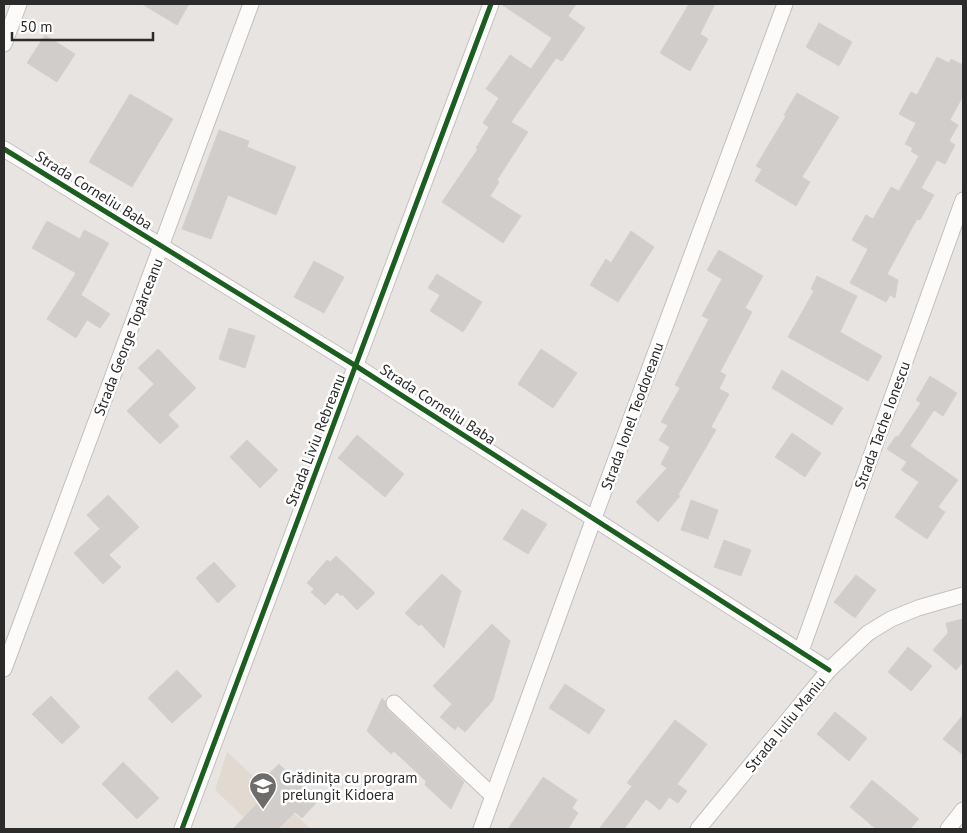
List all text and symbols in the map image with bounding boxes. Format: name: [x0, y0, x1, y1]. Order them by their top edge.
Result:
scale bar: [12, 10, 154, 42]
text: 50 m: [20, 17, 53, 36]
street label: Strada Corneliu Baba: [32, 146, 156, 234]
street label: Strada George Topârceanu: [89, 256, 167, 418]
street label: Strada Ionel Teodoreanu: [596, 340, 668, 492]
street label: Strada Tache Ionescu: [850, 358, 914, 492]
street label: Strada Corneliu Baba: [376, 359, 500, 449]
street label: Strada Liviu Rebreanu: [281, 371, 349, 509]
street label: Strada Iuliu Maniu: [741, 672, 829, 776]
place label: Grădinița cu program prelungit Kidoera: [282, 768, 417, 804]
school or university icon: Grădinița cu program prelungit Kidoera: [248, 771, 278, 810]

